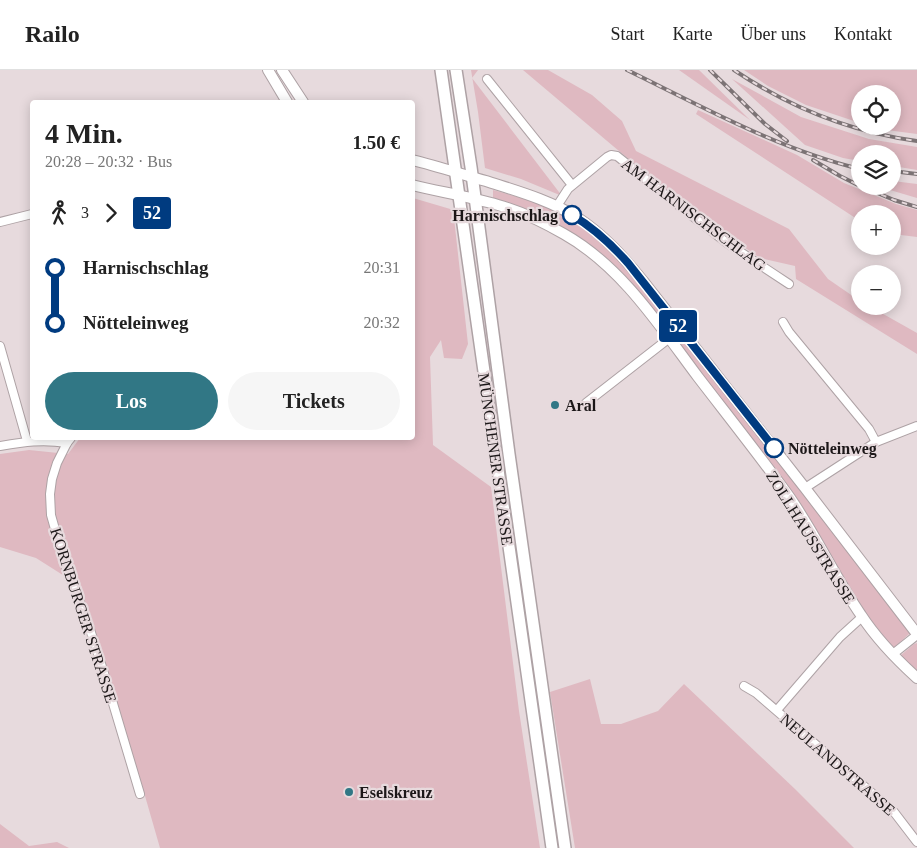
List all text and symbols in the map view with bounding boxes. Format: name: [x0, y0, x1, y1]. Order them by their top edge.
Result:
text: Railo: [25, 21, 80, 47]
text: Start: [611, 24, 645, 44]
text: Karte: [673, 24, 713, 44]
text: Über uns: [741, 24, 806, 44]
text: Kontakt: [834, 24, 892, 44]
map controls: [851, 85, 901, 315]
button: locate: [851, 85, 901, 135]
text: 4 Min.: [45, 118, 123, 149]
text: 1.50 €: [353, 132, 400, 153]
button: layers: [851, 145, 901, 195]
text: 20:28 – 20:32 · Bus: [45, 153, 172, 170]
street label: AM HARNISCHSCHLAG: [618, 155, 769, 274]
icon: walk: [45, 199, 73, 227]
icon: forward: [97, 199, 125, 227]
text: 52: [143, 203, 161, 223]
text: 3: [81, 204, 89, 221]
marker: Harnischschlag: [562, 205, 582, 225]
button: +: [851, 205, 901, 255]
place label: Harnischschlag: [452, 207, 558, 225]
text: Harnischschlag: [83, 257, 209, 278]
text: 20:31: [364, 259, 400, 276]
button: −: [851, 265, 901, 315]
line badge: 52: [656, 310, 700, 342]
text: Nötteleinweg: [83, 312, 189, 333]
text: 20:32: [364, 314, 400, 331]
text: 52: [669, 316, 687, 336]
button: Los: [45, 372, 218, 430]
button: Tickets: [228, 372, 400, 430]
street label: MÜNCHENER STRASSE: [475, 372, 516, 546]
place label: Aral: [565, 397, 597, 414]
marker: Aral: [549, 399, 561, 411]
marker: Nötteleinweg: [764, 438, 784, 458]
place label: Nötteleinweg: [788, 440, 877, 458]
street label: ZOLLHAUSSTRASSE: [763, 468, 858, 607]
street label: KORNBURGER STRASSE: [47, 526, 120, 705]
street label: NEULANDSTRASSE: [777, 710, 898, 819]
place label: Eselskreuz: [359, 784, 432, 801]
marker: Eselskreuz: [343, 786, 355, 798]

